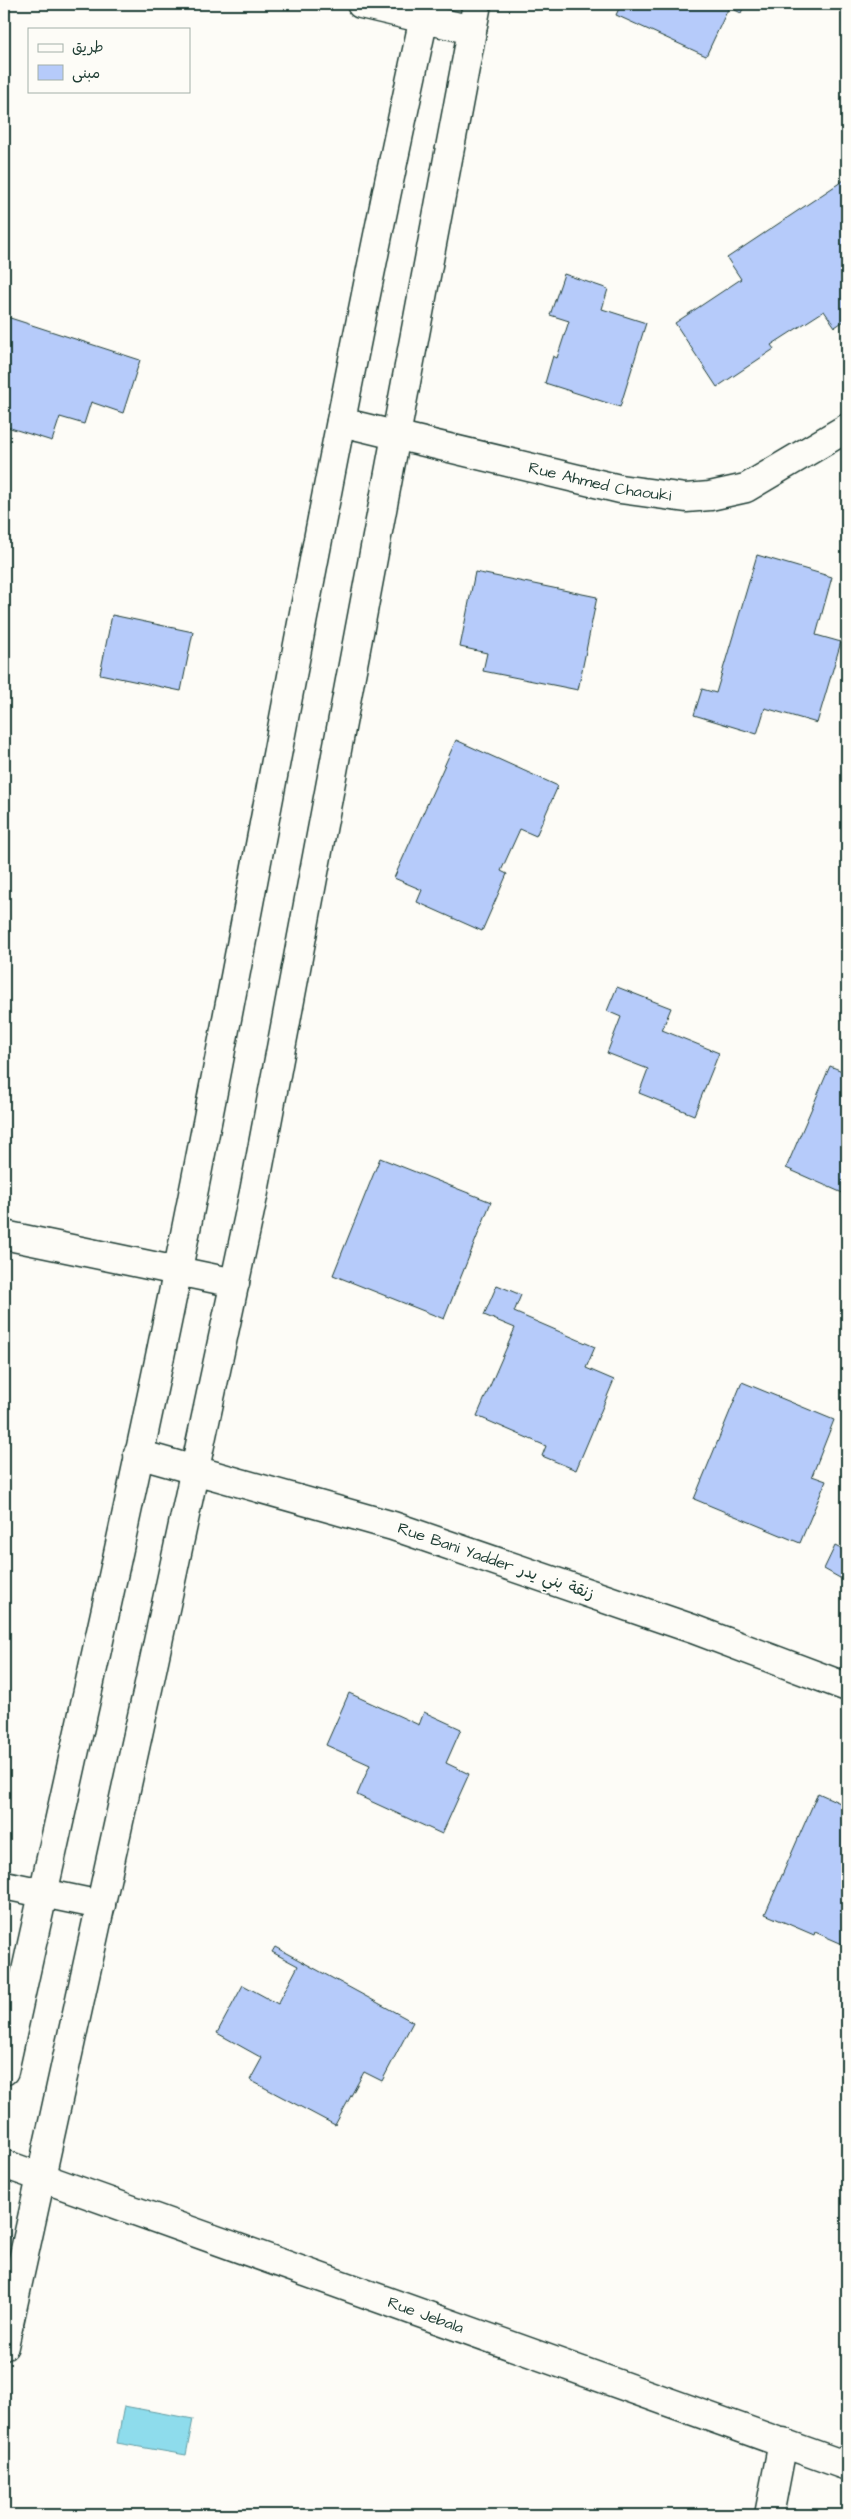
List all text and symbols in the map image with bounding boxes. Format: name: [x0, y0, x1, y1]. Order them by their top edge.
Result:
legend: [28, 28, 190, 92]
text: طريق: [72, 37, 104, 58]
text: مبنى: [72, 63, 100, 84]
street label: Rue Ahmed Chaouki: [526, 456, 673, 507]
street label: Rue Bani Yadder زنقة بني يدر: [394, 1517, 597, 1608]
street label: Rue Jebala: [385, 2291, 467, 2339]

